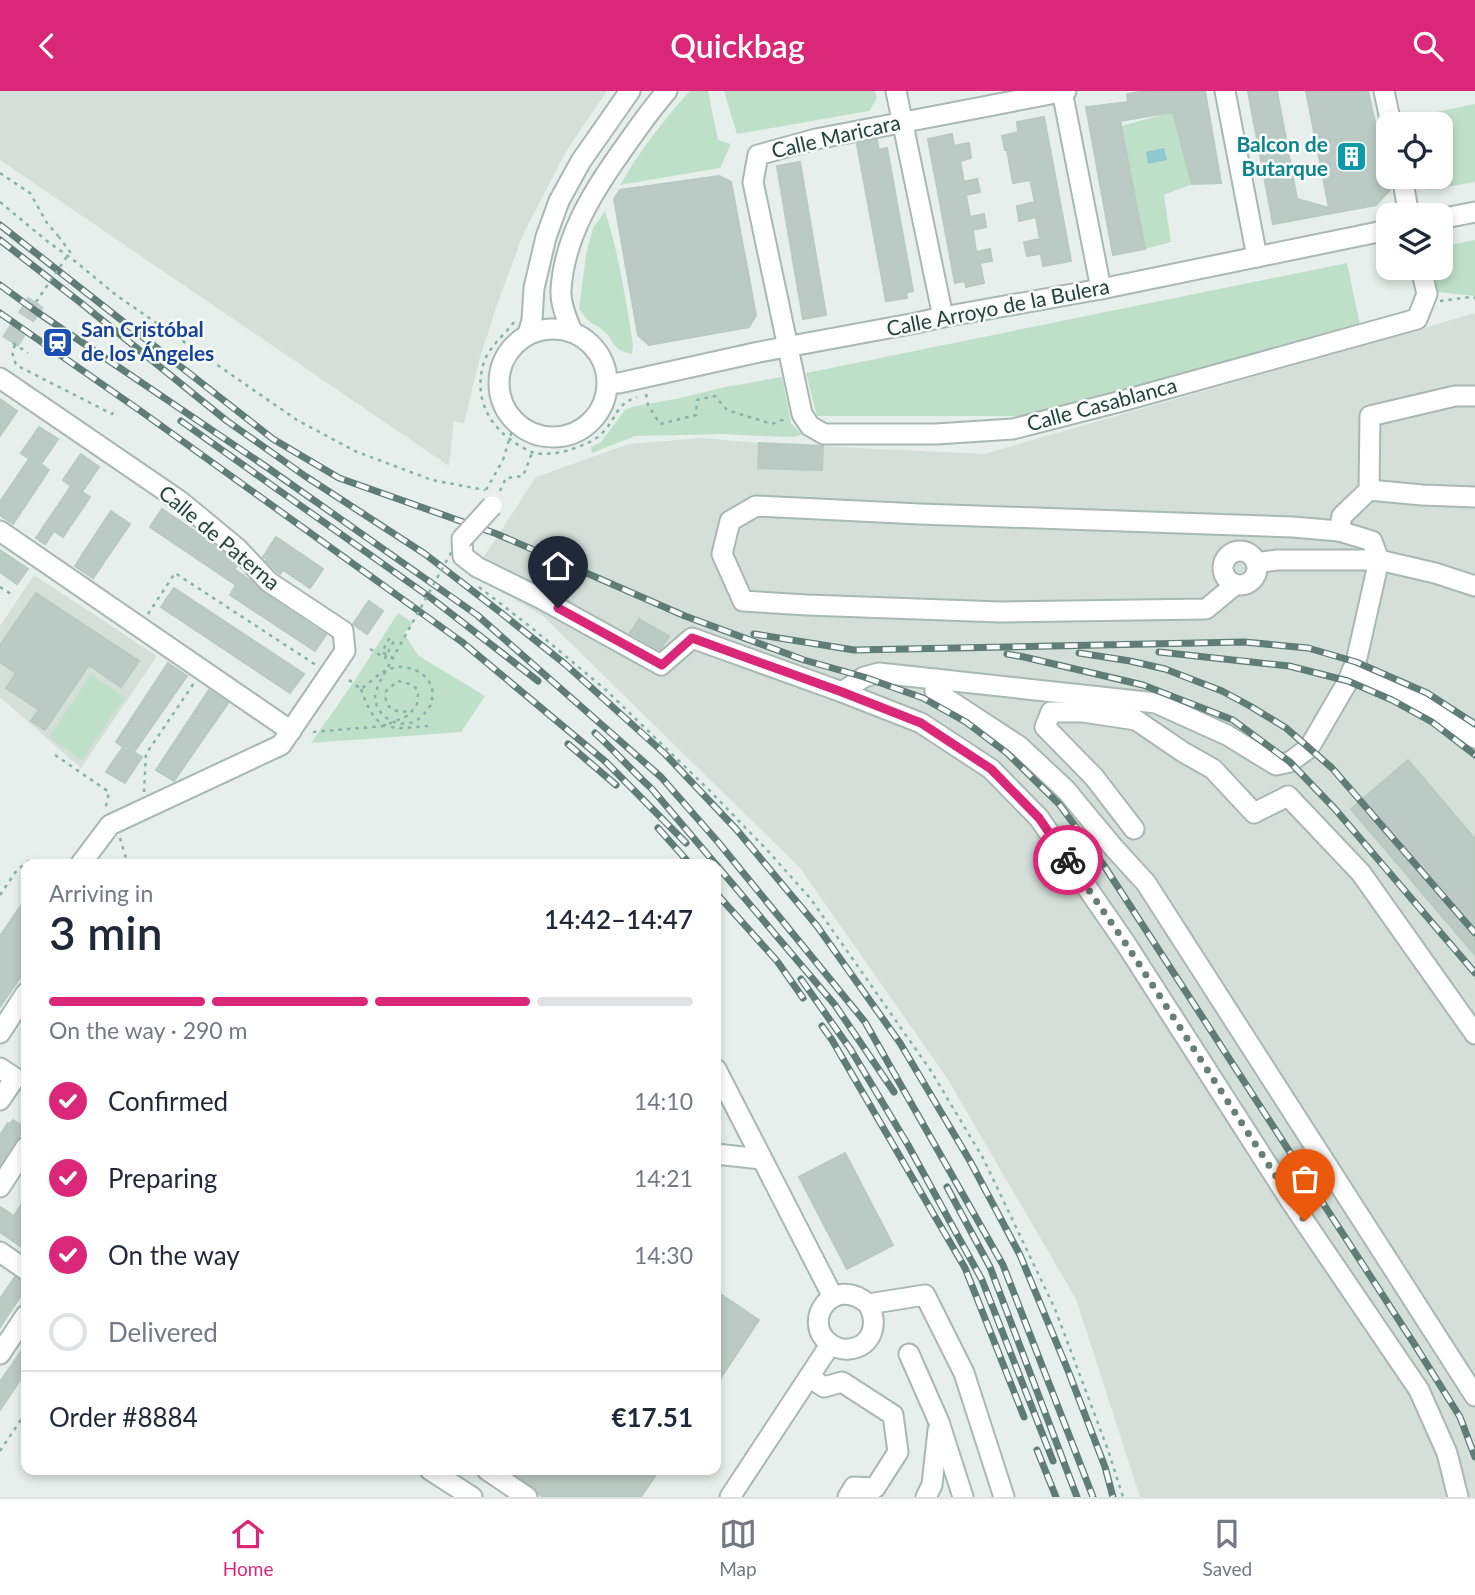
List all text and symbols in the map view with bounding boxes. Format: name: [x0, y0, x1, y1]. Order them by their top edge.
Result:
text: Quickbag: [670, 26, 805, 65]
icon: back: [28, 27, 66, 65]
icon: search: [1409, 27, 1447, 65]
street label: Calle Maricara: [769, 109, 903, 163]
map controls: [1376, 112, 1453, 280]
button: locate: [1376, 112, 1453, 189]
place label: Balcon de Butarque: [1236, 131, 1328, 180]
building icon: Balcon de Butarque: [1334, 140, 1368, 174]
button: layers: [1376, 203, 1453, 280]
street label: Calle Arroyo de la Bulera: [884, 273, 1111, 340]
place label: San Cristóbal de los Ángeles: [81, 316, 214, 365]
station icon: San Cristóbal de los Ángeles: [41, 325, 75, 359]
street label: Calle Casablanca: [1024, 372, 1179, 436]
street label: Calle de Paterna: [154, 479, 285, 595]
pin: [528, 536, 588, 608]
icon: home: [539, 547, 577, 585]
courier: [1033, 825, 1103, 895]
icon: bike: [1049, 841, 1087, 879]
text: Arriving in: [49, 879, 153, 907]
text: 14:42–14:47: [544, 903, 693, 935]
text: 3 min: [49, 905, 163, 960]
text: On the way · 290 m: [49, 1016, 248, 1044]
icon: check: [49, 1082, 87, 1120]
text: Confirmed: [108, 1085, 228, 1117]
text: 14:10: [634, 1087, 693, 1115]
pin: [1275, 1149, 1335, 1221]
icon: check: [49, 1159, 87, 1197]
icon: bag: [1286, 1160, 1324, 1198]
text: Preparing: [108, 1162, 217, 1194]
text: 14:21: [634, 1164, 693, 1192]
icon: check: [49, 1236, 87, 1274]
text: On the way: [108, 1239, 240, 1271]
text: 14:30: [634, 1241, 693, 1269]
text: Delivered: [108, 1316, 218, 1348]
text: Order #8884: [49, 1401, 198, 1433]
text: €17.51: [611, 1401, 693, 1433]
tab: Home: [223, 1515, 273, 1580]
tab: Map: [719, 1515, 757, 1580]
tab: Saved: [1203, 1515, 1252, 1580]

